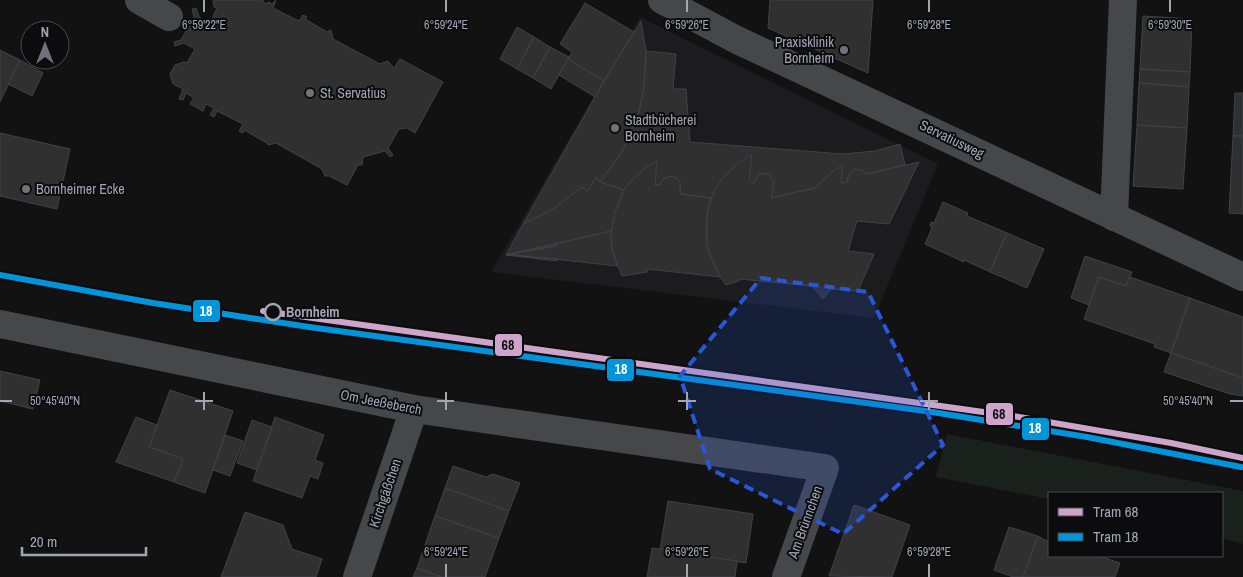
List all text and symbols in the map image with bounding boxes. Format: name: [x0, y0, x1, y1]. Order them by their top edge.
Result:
text: 6°59'22"E: [182, 17, 226, 33]
text: 6°59'24"E: [424, 17, 468, 33]
text: 6°59'26"E: [665, 17, 709, 33]
text: 6°59'28"E: [907, 17, 951, 33]
text: 6°59'30"E: [1148, 17, 1192, 33]
north arrow: [20, 20, 70, 70]
text: N: [41, 23, 49, 41]
place label: Praxisklinik Bornheim: [775, 33, 834, 67]
marker: Praxisklinik Bornheim: [838, 44, 850, 56]
place label: St. Servatius: [320, 84, 386, 102]
marker: St. Servatius: [304, 87, 316, 99]
place label: Stadtbücherei Bornheim: [625, 111, 696, 145]
street label: Servatiusweg: [917, 116, 988, 163]
marker: Stadtbücherei Bornheim: [609, 122, 621, 134]
place label: Bornheimer Ecke: [36, 180, 125, 198]
marker: Bornheimer Ecke: [20, 183, 32, 195]
line badge: 18: [192, 299, 221, 323]
text: 18: [200, 302, 212, 320]
marker: Bornheim: [264, 303, 282, 321]
place label: Bornheim: [286, 303, 340, 321]
line badge: 68: [494, 333, 523, 357]
text: 68: [502, 336, 514, 354]
line badge: 18: [606, 358, 635, 382]
text: 18: [615, 360, 627, 378]
street label: Om Jeeßeberch: [339, 385, 423, 419]
text: 50°45'40"N: [30, 393, 80, 409]
text: 50°45'40"N: [1163, 393, 1213, 409]
line badge: 68: [985, 402, 1014, 426]
text: 68: [993, 405, 1005, 423]
line badge: 18: [1021, 417, 1050, 441]
text: 18: [1029, 419, 1041, 437]
street label: Kirchgäßchen: [365, 456, 405, 530]
street label: Am Brünnchen: [783, 483, 826, 562]
legend: [1048, 492, 1223, 557]
text: Tram 68: [1093, 501, 1139, 522]
scale bar: [22, 524, 146, 556]
text: Tram 18: [1093, 526, 1139, 547]
text: 20 m: [30, 531, 57, 552]
text: 6°59'24"E: [424, 544, 468, 560]
text: 6°59'26"E: [665, 544, 709, 560]
text: 6°59'28"E: [907, 544, 951, 560]

